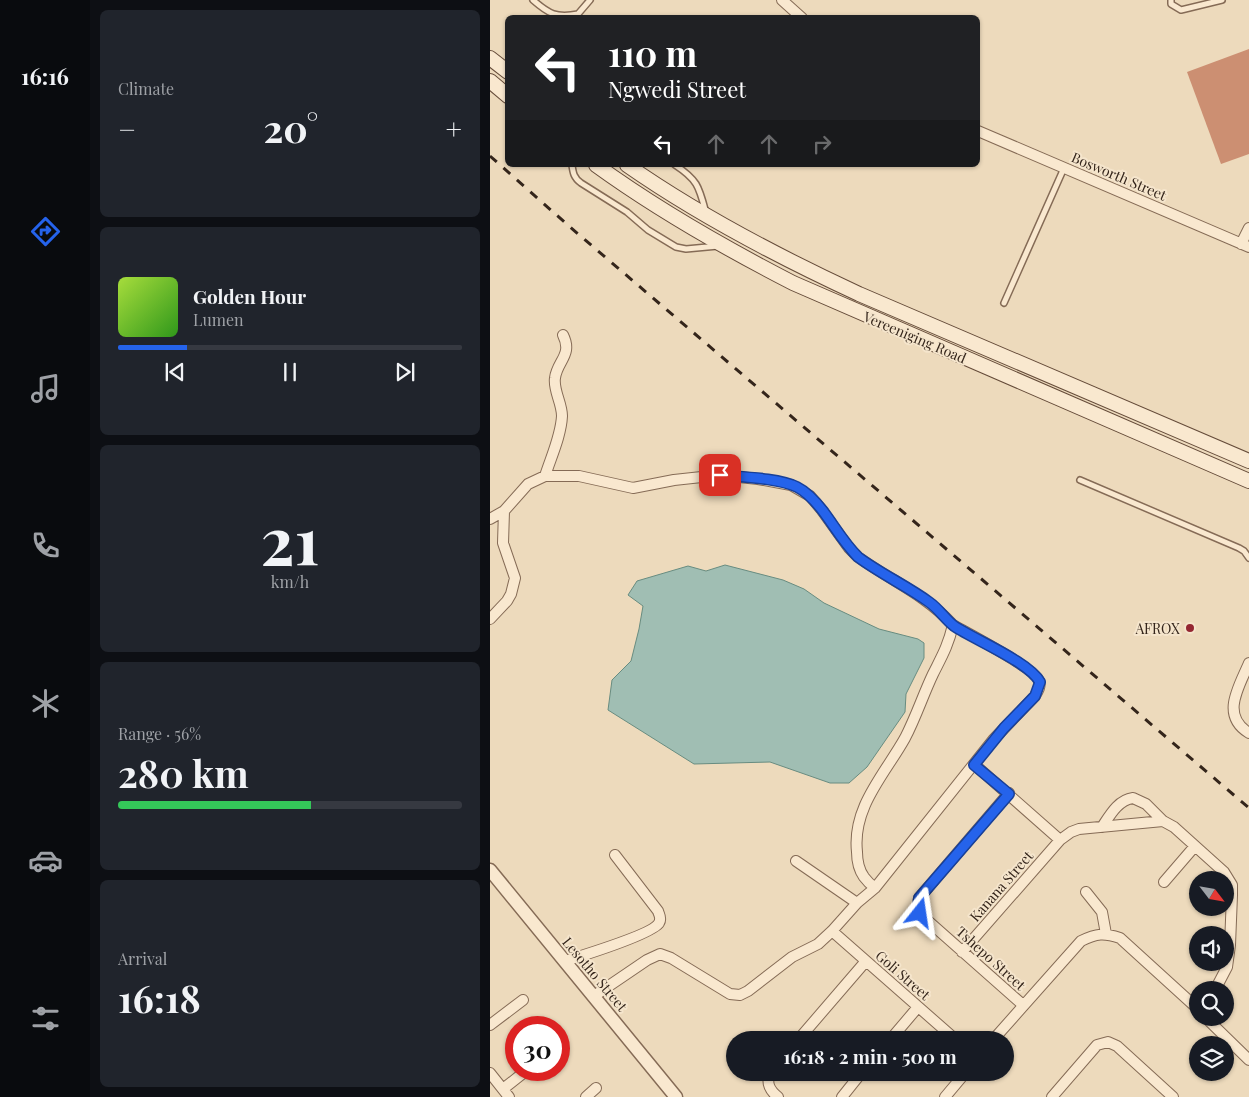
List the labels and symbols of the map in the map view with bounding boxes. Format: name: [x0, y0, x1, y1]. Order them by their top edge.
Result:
street label: Bosworth Street: [1069, 147, 1170, 205]
street label: Vereeniging Road: [860, 306, 969, 367]
pin: [699, 454, 741, 496]
place label: AFROX: [1135, 619, 1180, 638]
marker: AFROX: [1184, 622, 1196, 634]
street label: Kanana Street: [965, 846, 1038, 925]
north arrow: [1189, 871, 1234, 916]
position arrow: [893, 886, 945, 938]
street label: Tshepo Street: [952, 922, 1030, 995]
street label: Lesotho Street: [558, 933, 632, 1016]
street label: Goli Street: [872, 946, 935, 1005]
speed limit sign: 30: [505, 1016, 570, 1081]

